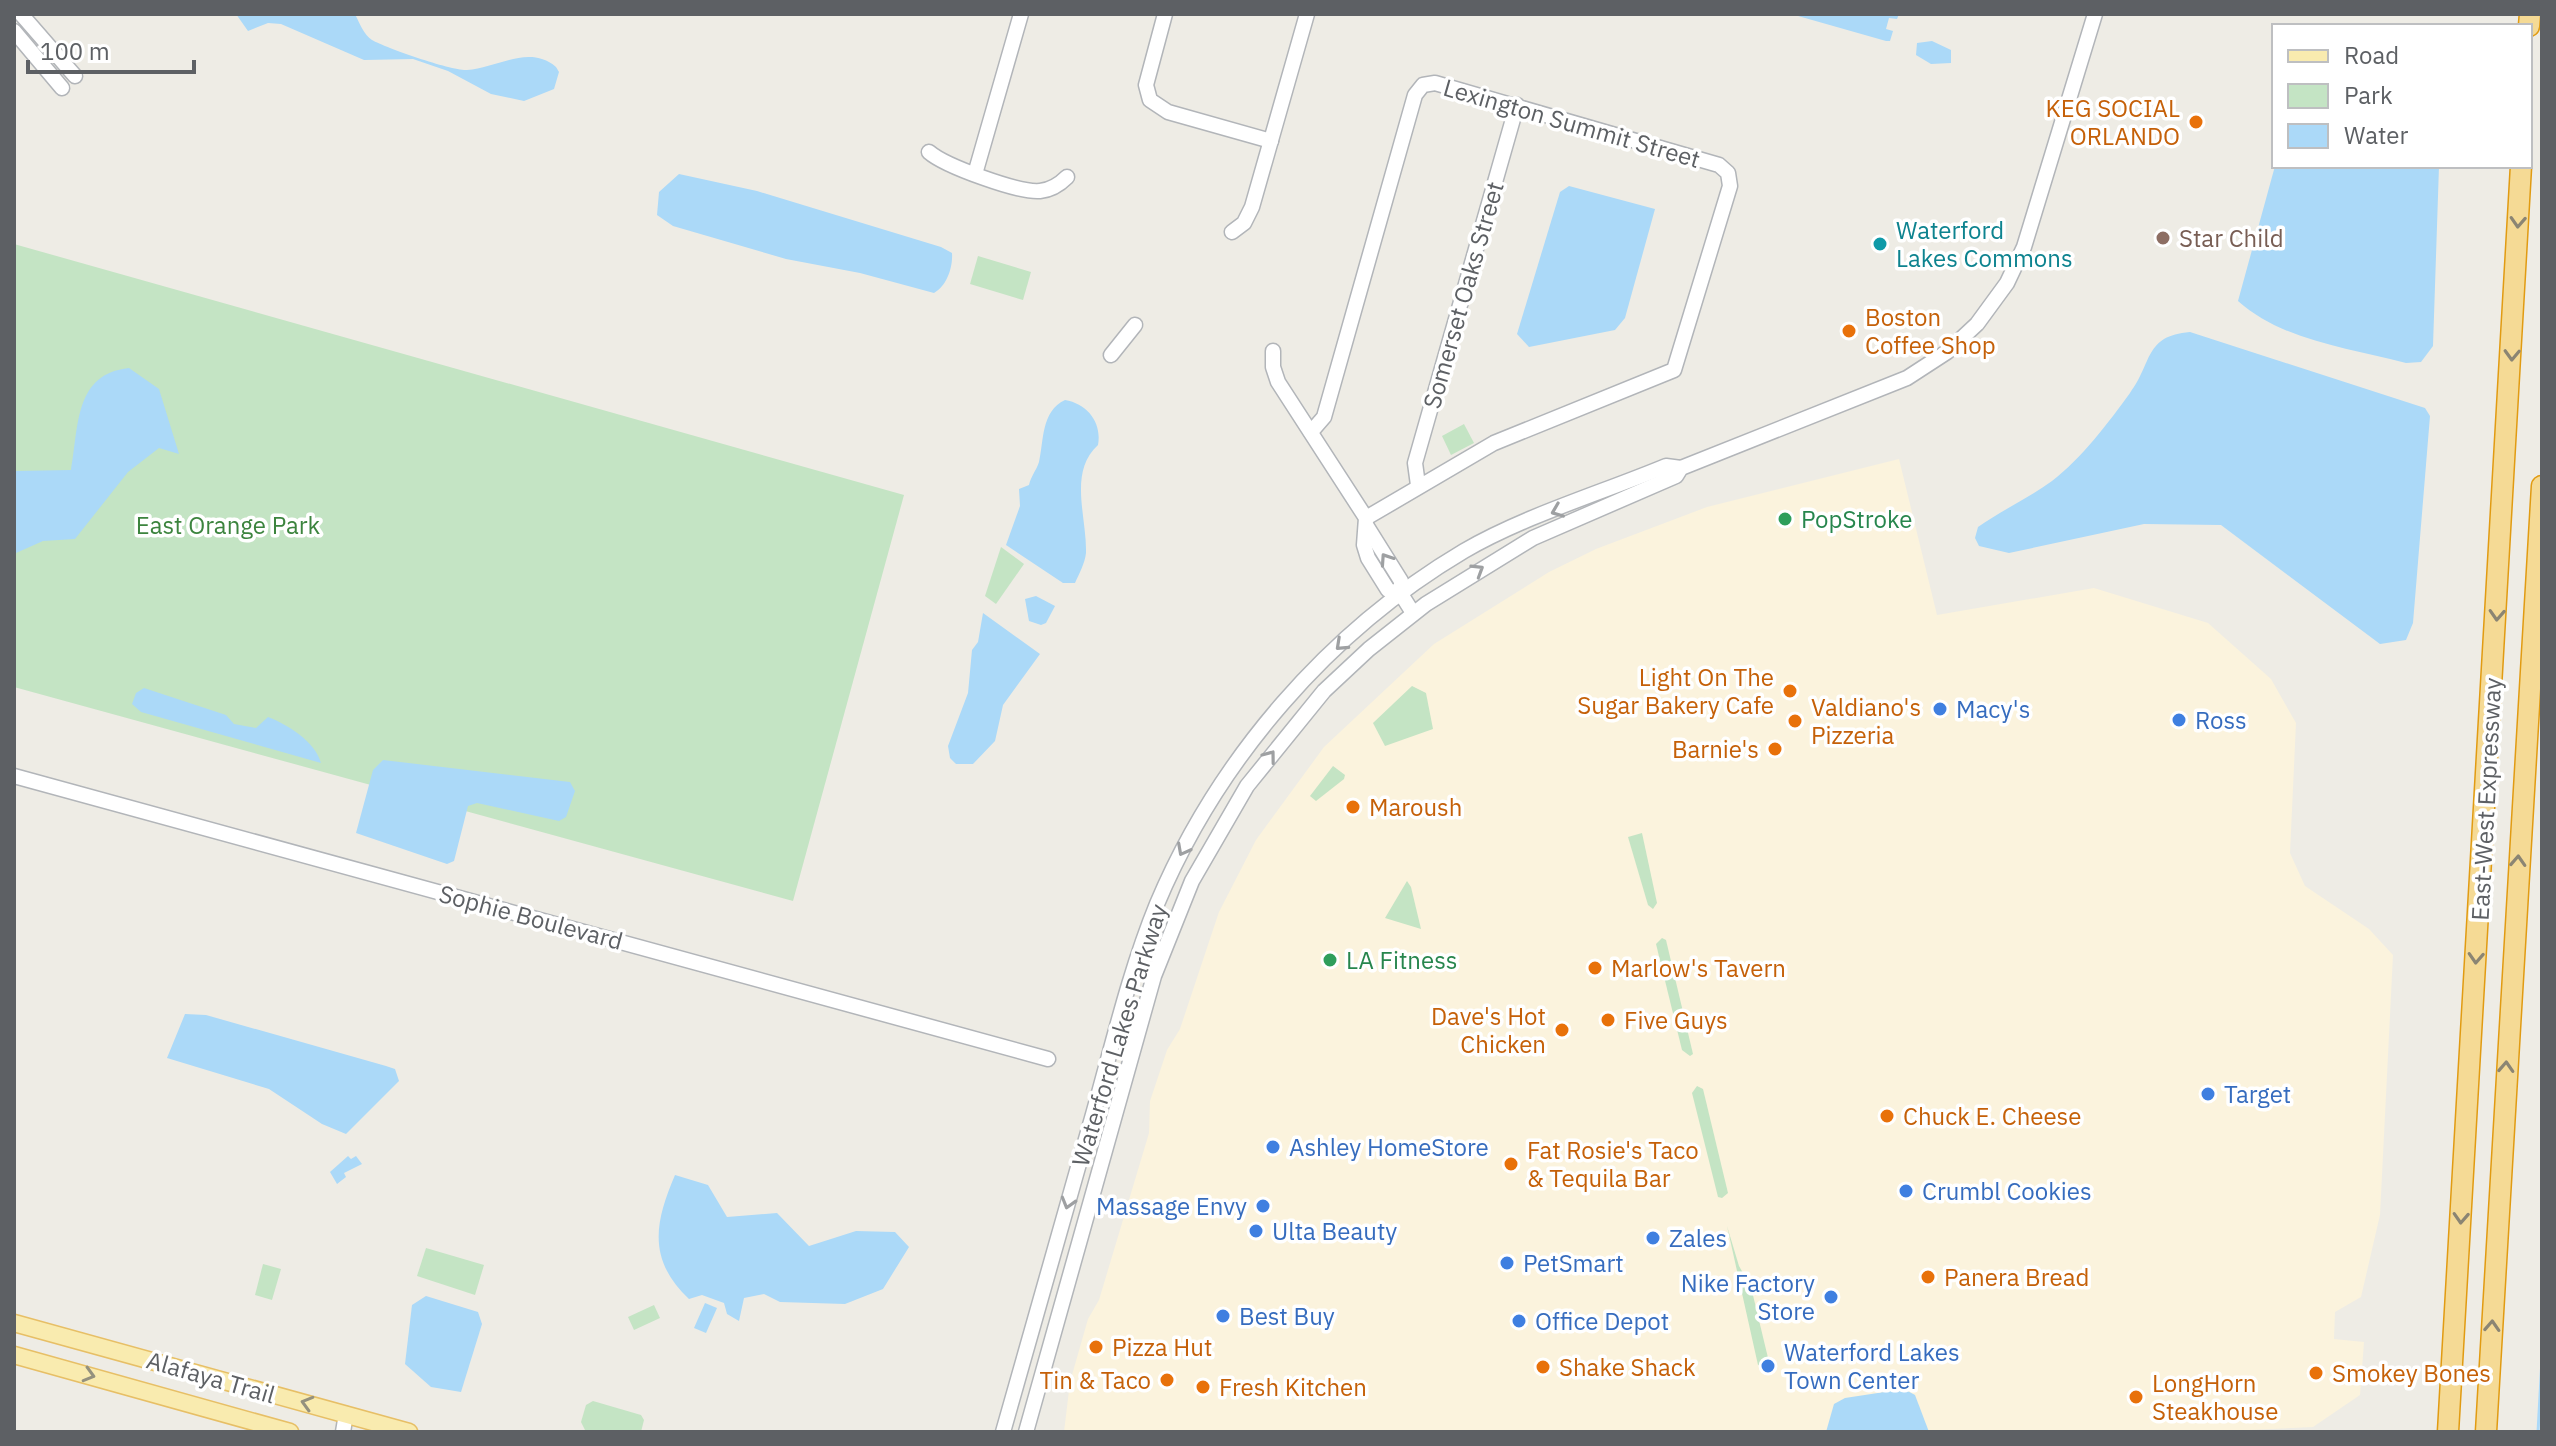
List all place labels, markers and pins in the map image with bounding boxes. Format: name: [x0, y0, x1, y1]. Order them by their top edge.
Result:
place label: KEG SOCIAL ORLANDO: [2046, 92, 2180, 152]
marker: KEG SOCIAL ORLANDO: [2187, 113, 2205, 131]
place label: Waterford Lakes Commons: [1896, 214, 2073, 274]
place label: Star Child: [2179, 222, 2284, 254]
marker: Star Child: [2154, 229, 2172, 247]
marker: Waterford Lakes Commons: [1871, 235, 1889, 253]
place label: Boston Coffee Shop: [1865, 301, 1996, 361]
marker: Boston Coffee Shop: [1840, 322, 1858, 340]
place label: PopStroke: [1801, 503, 1912, 535]
marker: PopStroke: [1776, 510, 1794, 528]
place label: Light On The Sugar Bakery Cafe: [1577, 661, 1774, 721]
marker: Light On The Sugar Bakery Cafe: [1781, 682, 1799, 700]
place label: Valdiano's Pizzeria: [1811, 691, 1921, 751]
place label: Macy's: [1956, 693, 2030, 725]
marker: Macy's: [1931, 700, 1949, 718]
place label: Ross: [2195, 704, 2247, 736]
marker: Ross: [2170, 711, 2188, 729]
marker: Valdiano's Pizzeria: [1786, 712, 1804, 730]
place label: Barnie's: [1672, 733, 1759, 765]
marker: Barnie's: [1766, 740, 1784, 758]
place label: Maroush: [1369, 791, 1462, 823]
marker: Maroush: [1344, 798, 1362, 816]
place label: LA Fitness: [1346, 944, 1457, 976]
marker: LA Fitness: [1321, 951, 1339, 969]
place label: Marlow's Tavern: [1611, 952, 1786, 984]
marker: Marlow's Tavern: [1586, 959, 1604, 977]
place label: Dave's Hot Chicken: [1431, 1000, 1546, 1060]
place label: Five Guys: [1624, 1004, 1728, 1036]
marker: Five Guys: [1599, 1011, 1617, 1029]
marker: Dave's Hot Chicken: [1553, 1021, 1571, 1039]
place label: Target: [2224, 1078, 2291, 1110]
marker: Target: [2199, 1085, 2217, 1103]
place label: Chuck E. Cheese: [1903, 1100, 2082, 1132]
marker: Chuck E. Cheese: [1878, 1107, 1896, 1125]
place label: Ashley HomeStore: [1289, 1131, 1489, 1163]
place label: Fat Rosie's Taco & Tequila Bar: [1527, 1134, 1699, 1194]
marker: Ashley HomeStore: [1264, 1138, 1282, 1156]
marker: Fat Rosie's Taco & Tequila Bar: [1502, 1155, 1520, 1173]
place label: Crumbl Cookies: [1922, 1175, 2092, 1207]
marker: Crumbl Cookies: [1897, 1182, 1915, 1200]
place label: Massage Envy: [1096, 1190, 1247, 1222]
marker: Massage Envy: [1254, 1197, 1272, 1215]
place label: Ulta Beauty: [1272, 1215, 1397, 1247]
marker: Ulta Beauty: [1247, 1222, 1265, 1240]
place label: Zales: [1669, 1222, 1727, 1254]
marker: Zales: [1644, 1229, 1662, 1247]
place label: PetSmart: [1523, 1247, 1624, 1279]
marker: PetSmart: [1498, 1254, 1516, 1272]
place label: Panera Bread: [1944, 1261, 2089, 1293]
place label: Nike Factory Store: [1681, 1267, 1815, 1327]
marker: Panera Bread: [1919, 1268, 1937, 1286]
marker: Nike Factory Store: [1822, 1288, 1840, 1306]
place label: Best Buy: [1239, 1300, 1335, 1332]
place label: Office Depot: [1535, 1305, 1669, 1337]
marker: Best Buy: [1214, 1307, 1232, 1325]
marker: Office Depot: [1510, 1312, 1528, 1330]
place label: Pizza Hut: [1112, 1331, 1212, 1363]
place label: Waterford Lakes Town Center: [1784, 1336, 1960, 1396]
marker: Pizza Hut: [1087, 1338, 1105, 1356]
place label: Shake Shack: [1559, 1351, 1696, 1383]
marker: Waterford Lakes Town Center: [1759, 1357, 1777, 1375]
place label: Smokey Bones: [2332, 1357, 2491, 1389]
marker: Shake Shack: [1534, 1358, 1552, 1376]
place label: Tin & Taco: [1039, 1364, 1151, 1396]
marker: Smokey Bones: [2307, 1364, 2325, 1382]
place label: LongHorn Steakhouse: [2152, 1367, 2278, 1427]
marker: Tin & Taco: [1158, 1371, 1176, 1389]
place label: Fresh Kitchen: [1219, 1371, 1367, 1403]
marker: Fresh Kitchen: [1194, 1378, 1212, 1396]
marker: LongHorn Steakhouse: [2127, 1388, 2145, 1406]

